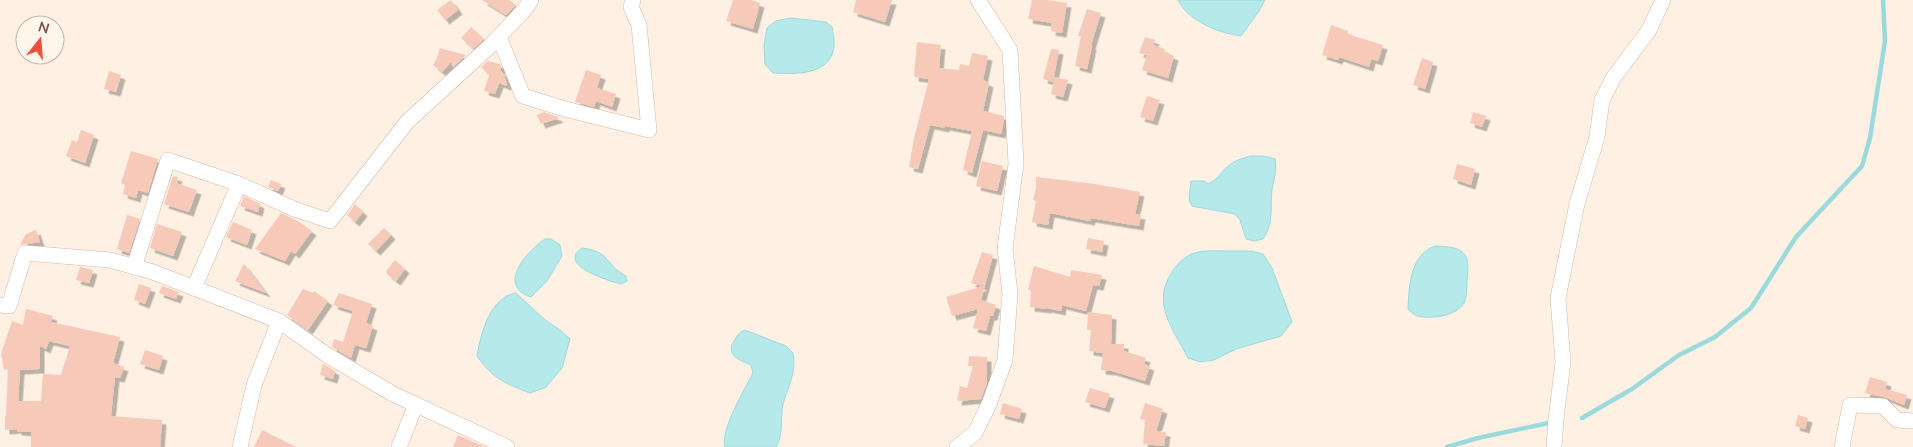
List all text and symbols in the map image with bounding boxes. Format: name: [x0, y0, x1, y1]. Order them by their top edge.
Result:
north arrow: [15, 15, 65, 65]
text: N: [36, 17, 52, 37]

